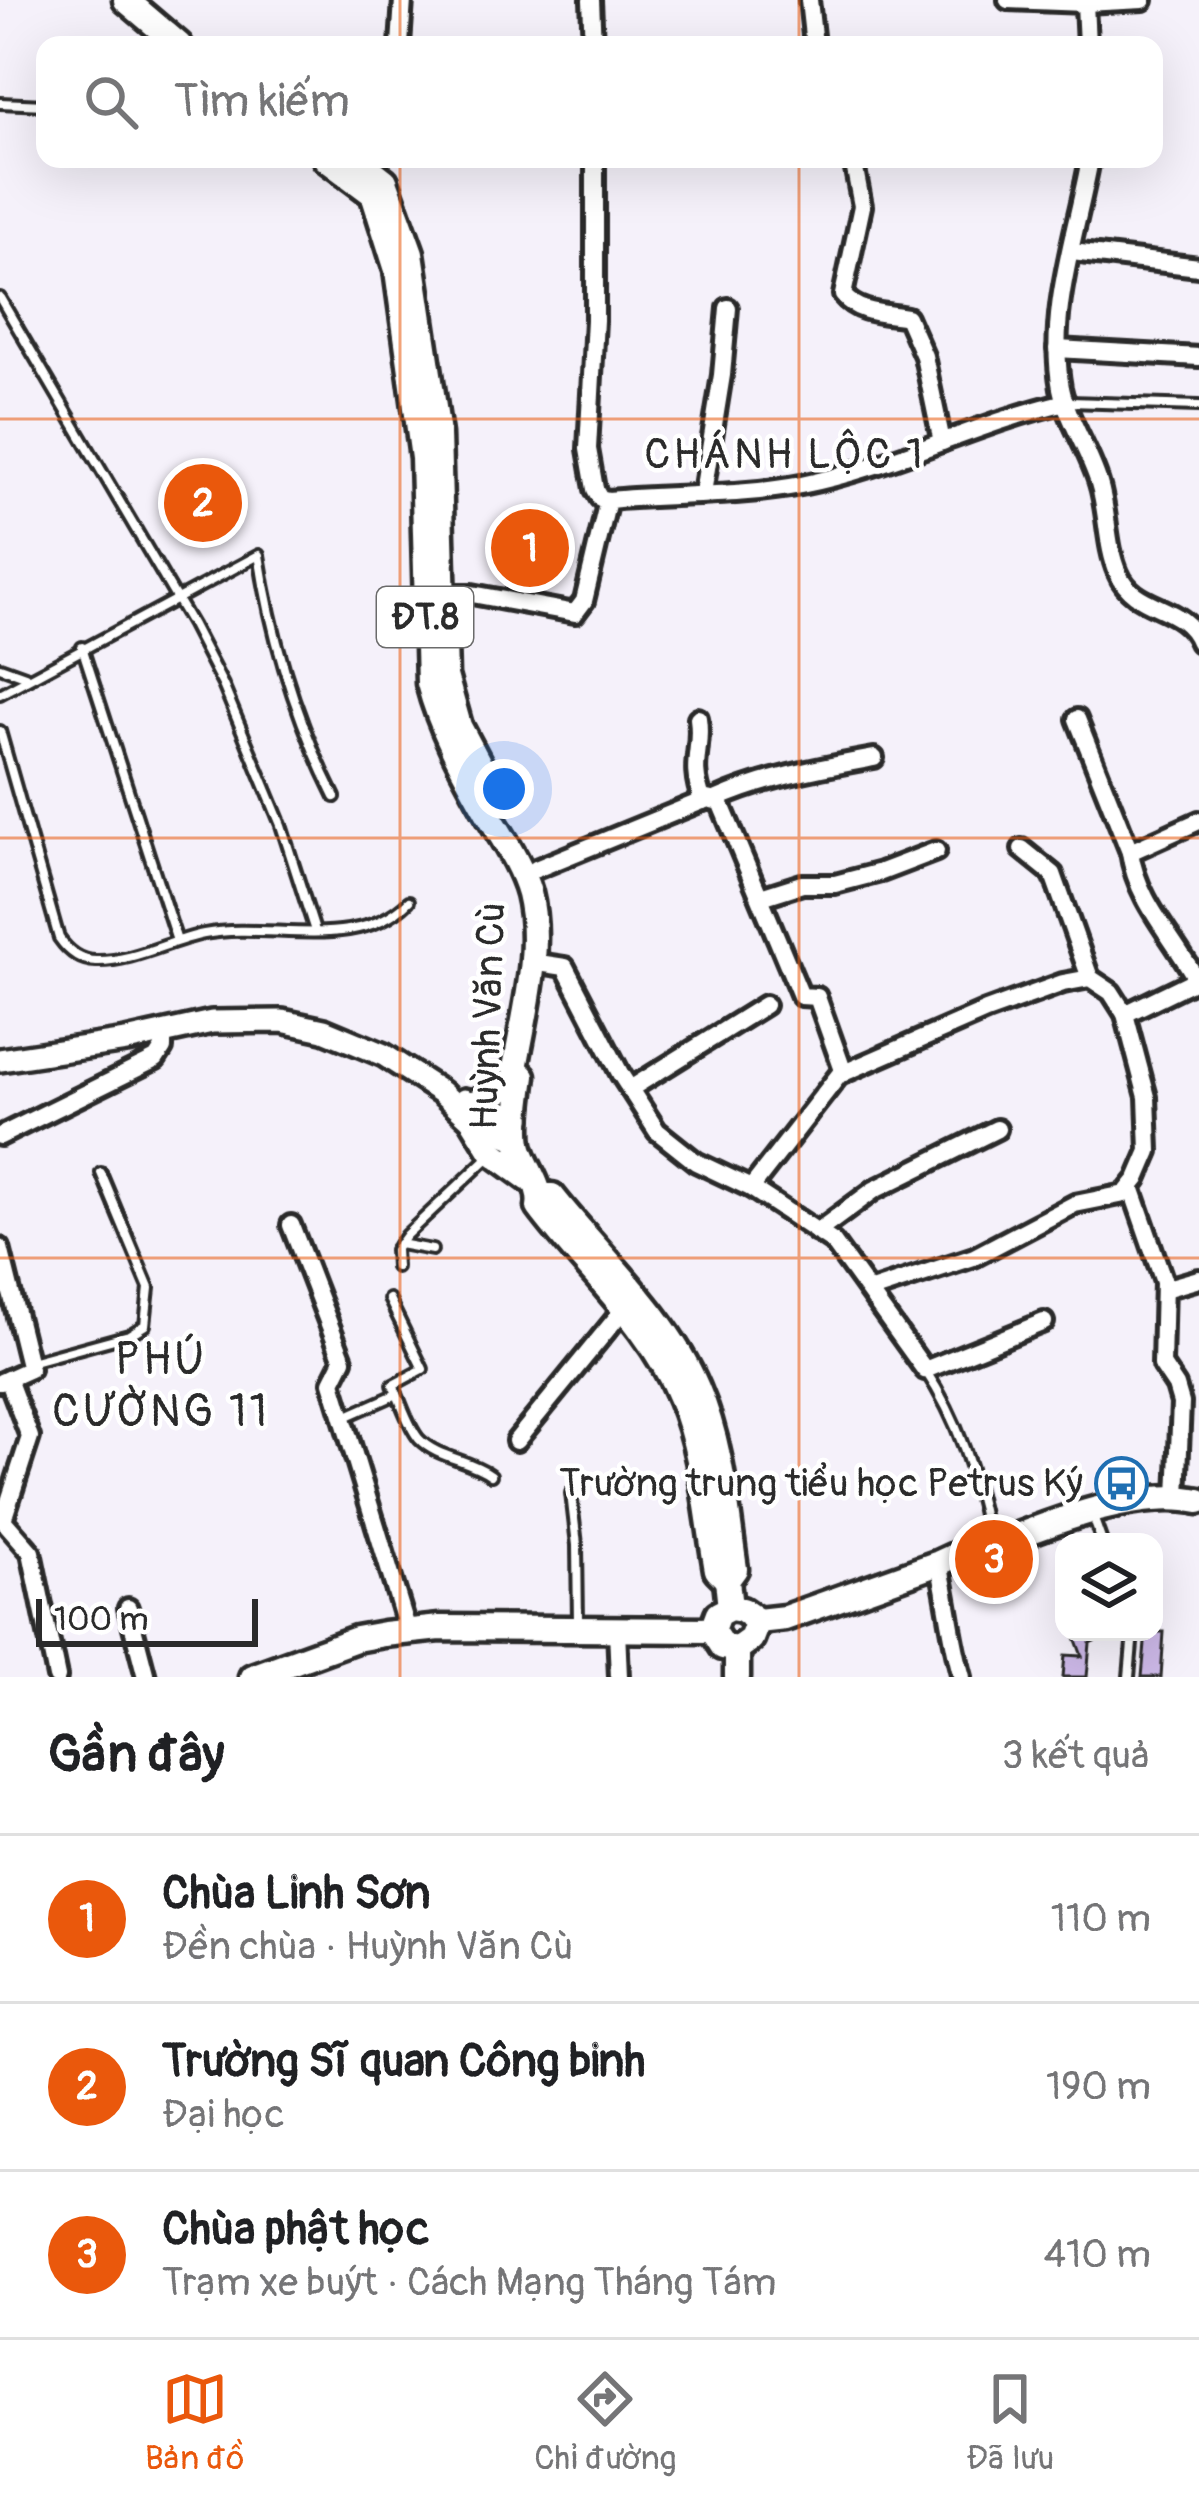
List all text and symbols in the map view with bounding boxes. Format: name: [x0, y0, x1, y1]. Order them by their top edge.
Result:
search box: [36, 36, 1163, 168]
icon: search: [78, 69, 144, 135]
text: Tìm kiếm: [174, 74, 350, 130]
district label: CHÁNH LỘC 1: [644, 428, 926, 481]
pin: 2: [164, 458, 242, 548]
pin: 1: [491, 503, 569, 593]
road number: ĐT.8: [377, 587, 473, 647]
your location: [474, 759, 534, 819]
street label: Huỳnh Văn Cù: [460, 901, 516, 1131]
district label: PHÚ CƯỜNG 11: [52, 1332, 270, 1440]
bus stop icon: Trường trung tiểu học Petrus Ký: [1094, 1455, 1150, 1511]
place label: Trường trung tiểu học Petrus Ký: [559, 1459, 1083, 1508]
pin: 3: [955, 1514, 1033, 1604]
map controls: [1055, 1533, 1163, 1641]
button: layers: [1055, 1533, 1163, 1641]
scale bar: [36, 1593, 258, 1646]
text: 100 m: [54, 1599, 148, 1640]
text: Gần đây: [48, 1723, 224, 1787]
text: 3 kết quả: [1002, 1731, 1151, 1780]
text: Chùa Linh Sơn: [162, 1866, 430, 1922]
text: 1: [79, 1894, 95, 1943]
text: 110 m: [1051, 1894, 1151, 1943]
text: Đền chùa · Huỳnh Văn Cù: [162, 1922, 573, 1971]
text: Trường Sĩ quan Công binh: [162, 2034, 645, 2090]
text: 2: [76, 2062, 98, 2111]
text: 190 m: [1046, 2062, 1151, 2111]
text: Đại học: [162, 2090, 285, 2139]
text: Chùa phật học: [162, 2202, 429, 2258]
text: 3: [76, 2230, 98, 2279]
text: 410 m: [1043, 2230, 1151, 2279]
text: Trạm xe buýt · Cách Mạng Tháng Tám: [162, 2258, 776, 2307]
tab: Bản đồ: [145, 2366, 244, 2479]
tab: Chỉ đường: [534, 2366, 676, 2479]
tab: Đã lưu: [966, 2366, 1054, 2479]

